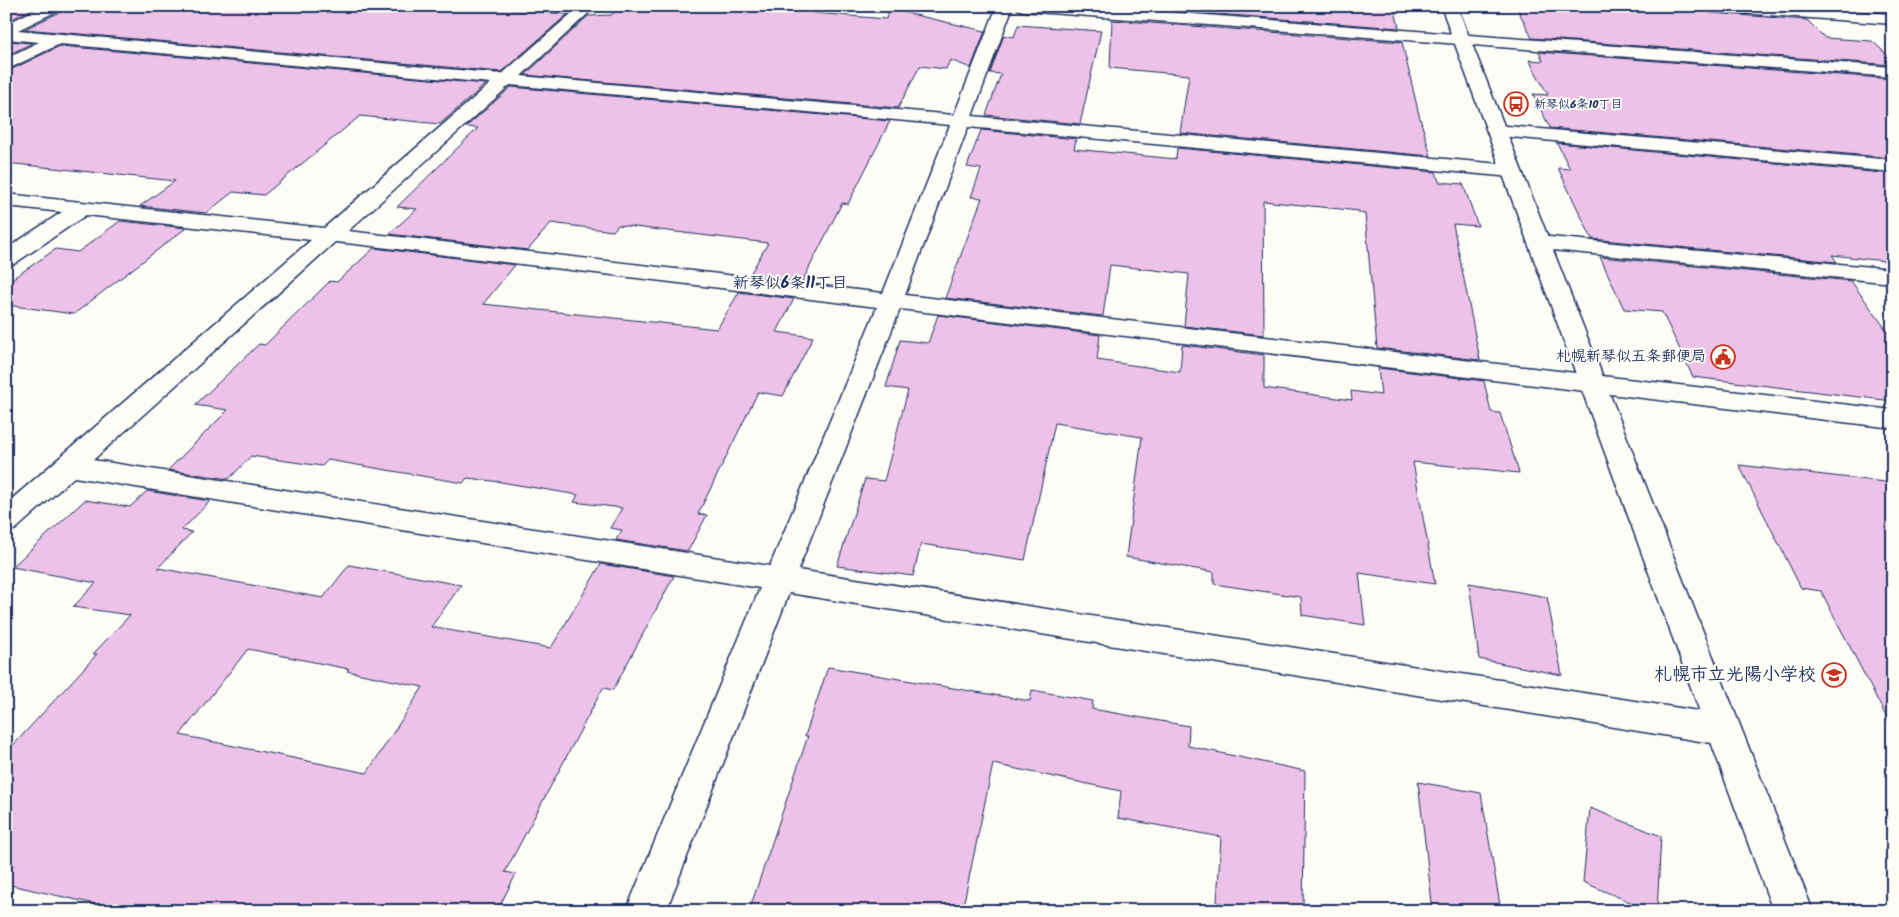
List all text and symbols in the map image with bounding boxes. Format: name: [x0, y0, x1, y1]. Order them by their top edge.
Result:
bus stop icon: 新琴似6条10丁目: [1503, 91, 1529, 117]
place label: 新琴似6条10丁目: [1534, 95, 1622, 114]
district label: 新琴似6条11丁目: [733, 271, 847, 296]
public building icon: 札幌新琴似五条郵便局: [1710, 344, 1736, 370]
place label: 札幌新琴似五条郵便局: [1556, 345, 1706, 369]
place label: 札幌市立光陽小学校: [1654, 661, 1816, 690]
school or university icon: 札幌市立光陽小学校: [1821, 662, 1847, 688]

